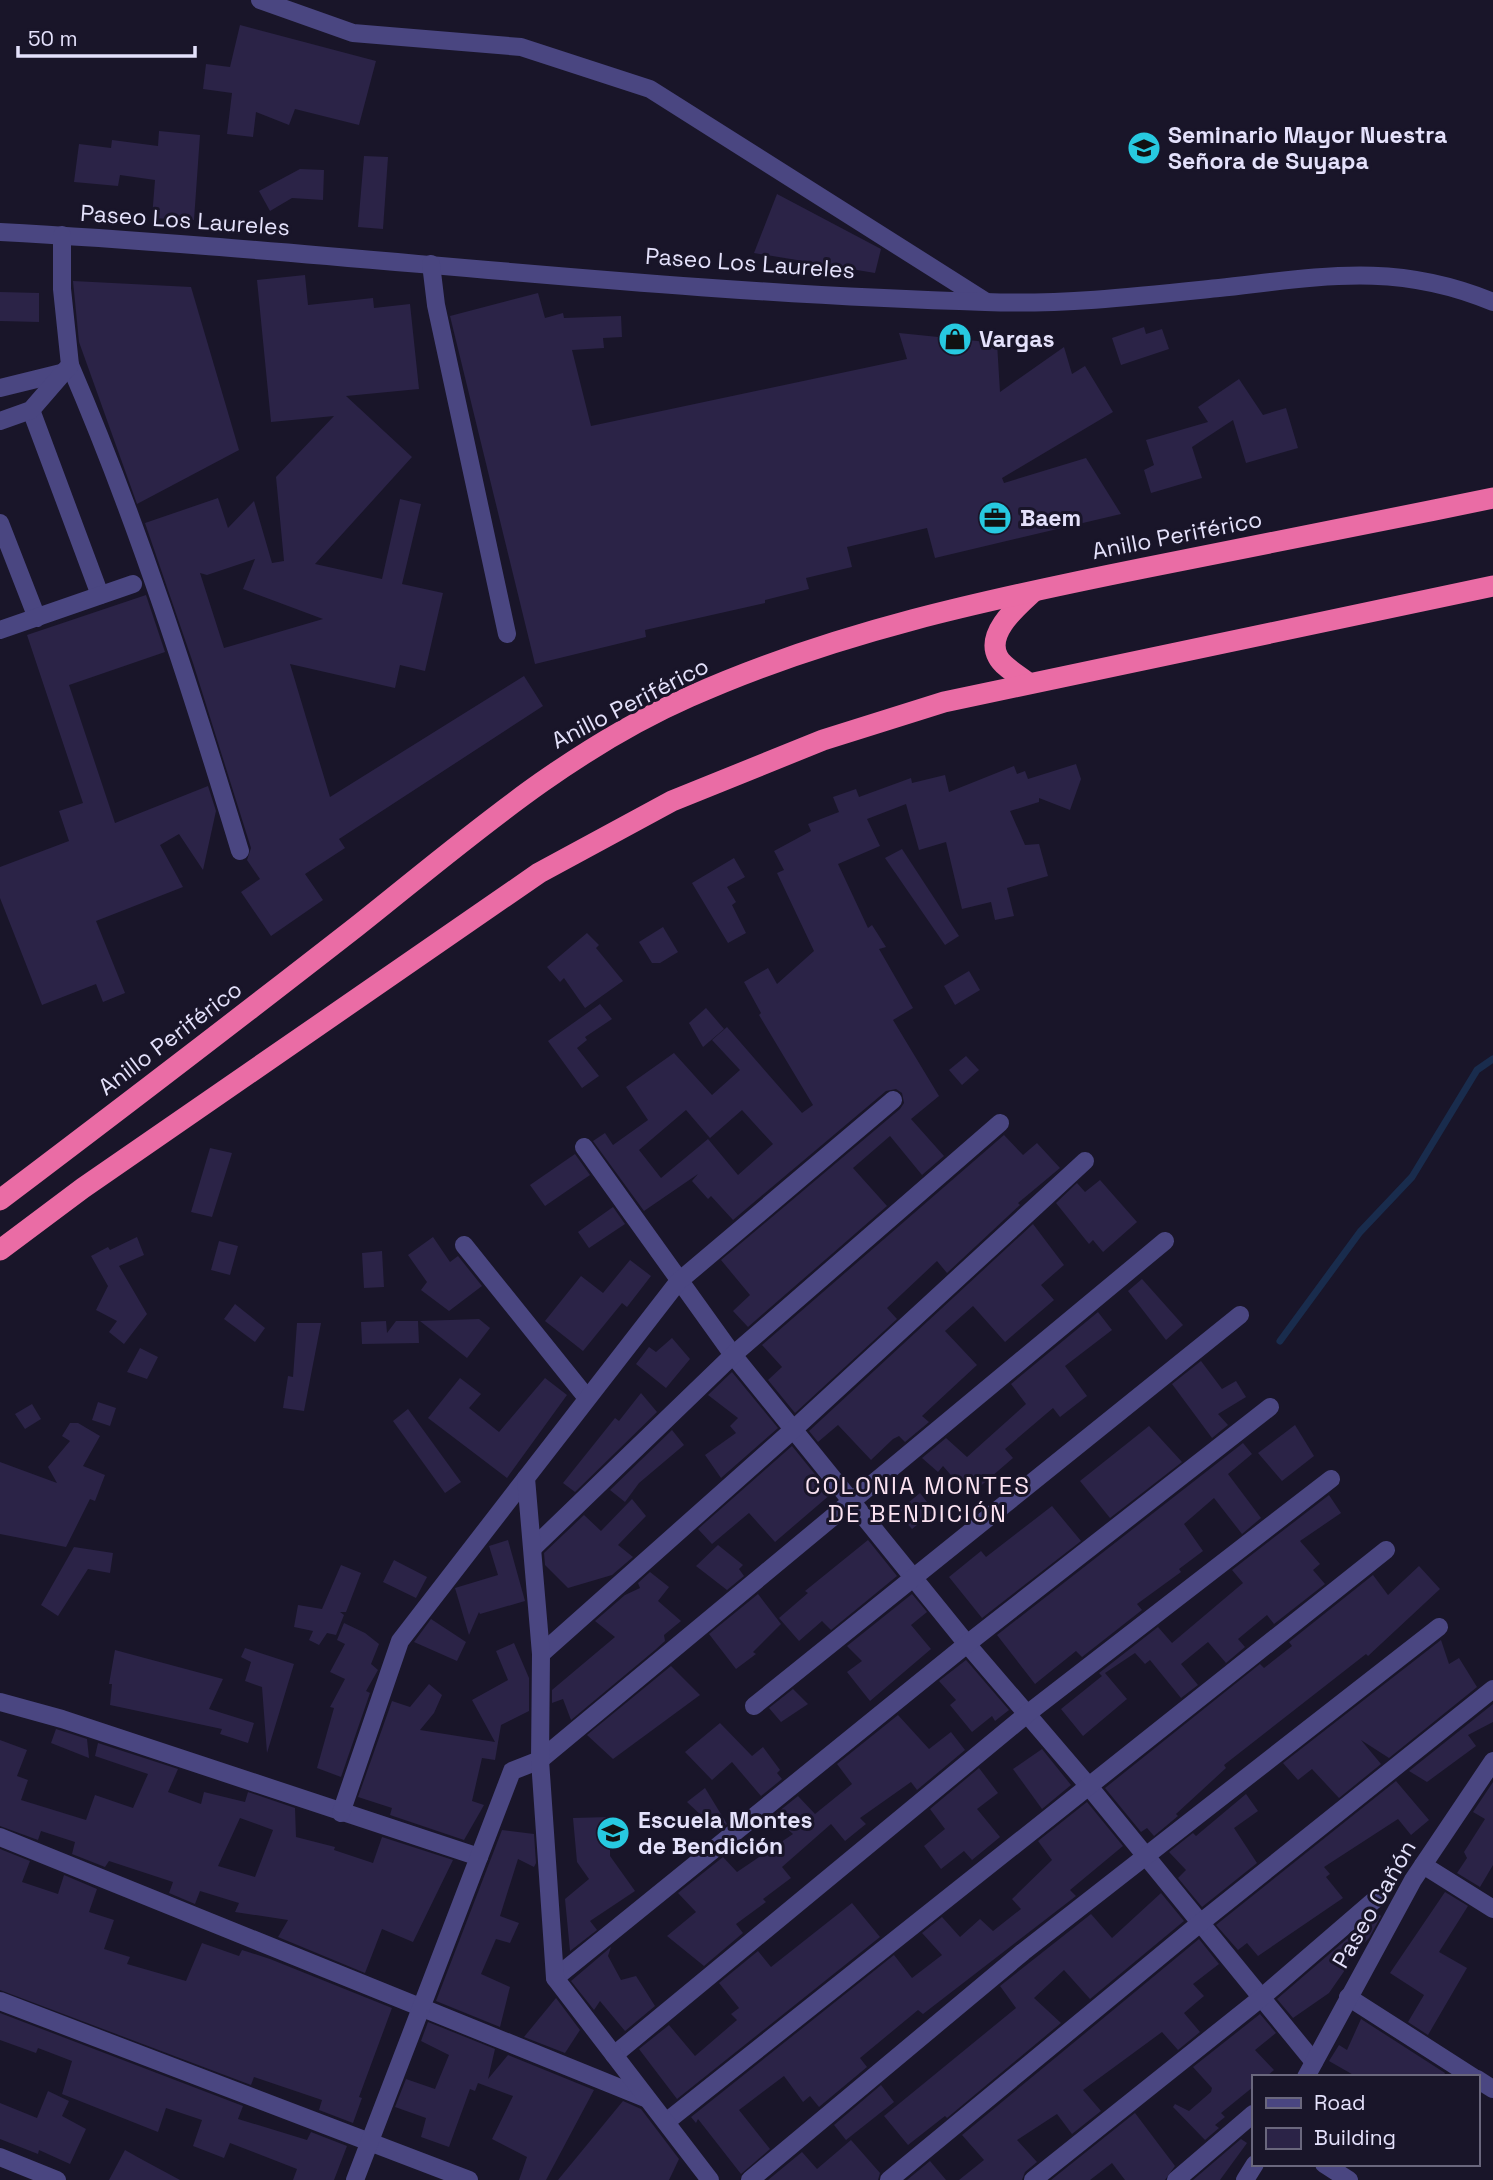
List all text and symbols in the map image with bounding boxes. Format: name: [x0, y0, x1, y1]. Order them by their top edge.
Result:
scale bar: [18, 14, 194, 58]
text: 50 m: [28, 25, 78, 52]
place label: Seminario Mayor Nuestra Señora de Suyapa: [1168, 120, 1447, 176]
school or university icon: Seminario Mayor Nuestra Señora de Suyapa: [1125, 129, 1163, 167]
street label: Paseo Los Laureles: [79, 198, 291, 242]
street label: Paseo Los Laureles: [644, 241, 856, 285]
shop icon: Vargas: [936, 320, 974, 358]
place label: Vargas: [979, 324, 1054, 354]
office icon: Baem: [976, 499, 1014, 537]
place label: Baem: [1020, 503, 1081, 533]
street label: Anillo Periférico: [1089, 504, 1265, 566]
street label: Anillo Periférico: [546, 650, 714, 756]
street label: Anillo Periférico: [92, 974, 248, 1102]
district label: COLONIA MONTES DE BENDICIÓN: [805, 1470, 1031, 1529]
place label: Escuela Montes de Bendición: [638, 1805, 813, 1861]
school or university icon: Escuela Montes de Bendición: [594, 1814, 632, 1852]
street label: Paseo Cañón: [1325, 1835, 1423, 1973]
legend: [1252, 2075, 1479, 2166]
text: Road: [1314, 2089, 1366, 2116]
text: Building: [1314, 2124, 1396, 2151]

